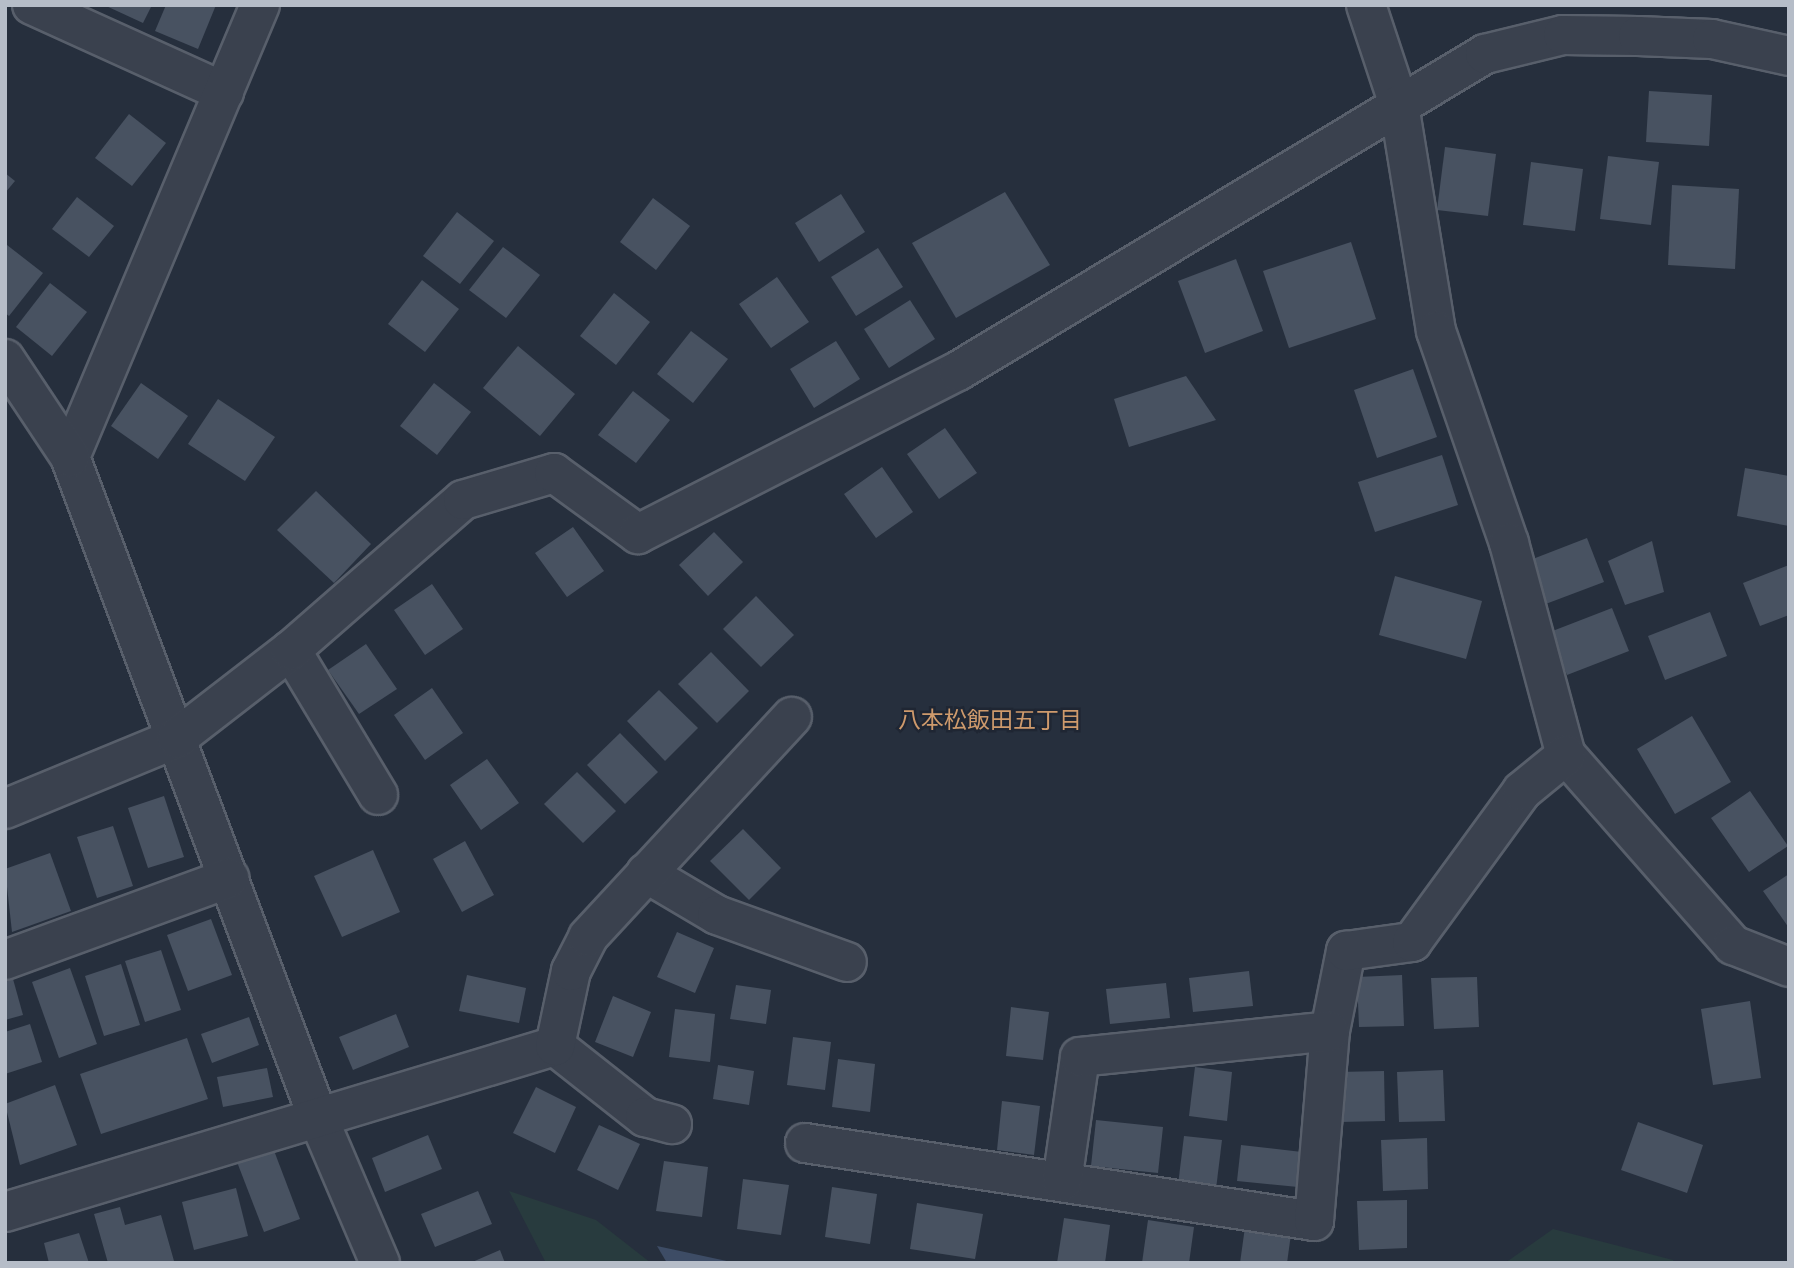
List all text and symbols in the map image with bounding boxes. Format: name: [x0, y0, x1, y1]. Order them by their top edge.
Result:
district label: 八本松飯田五丁目: [898, 705, 1082, 733]

